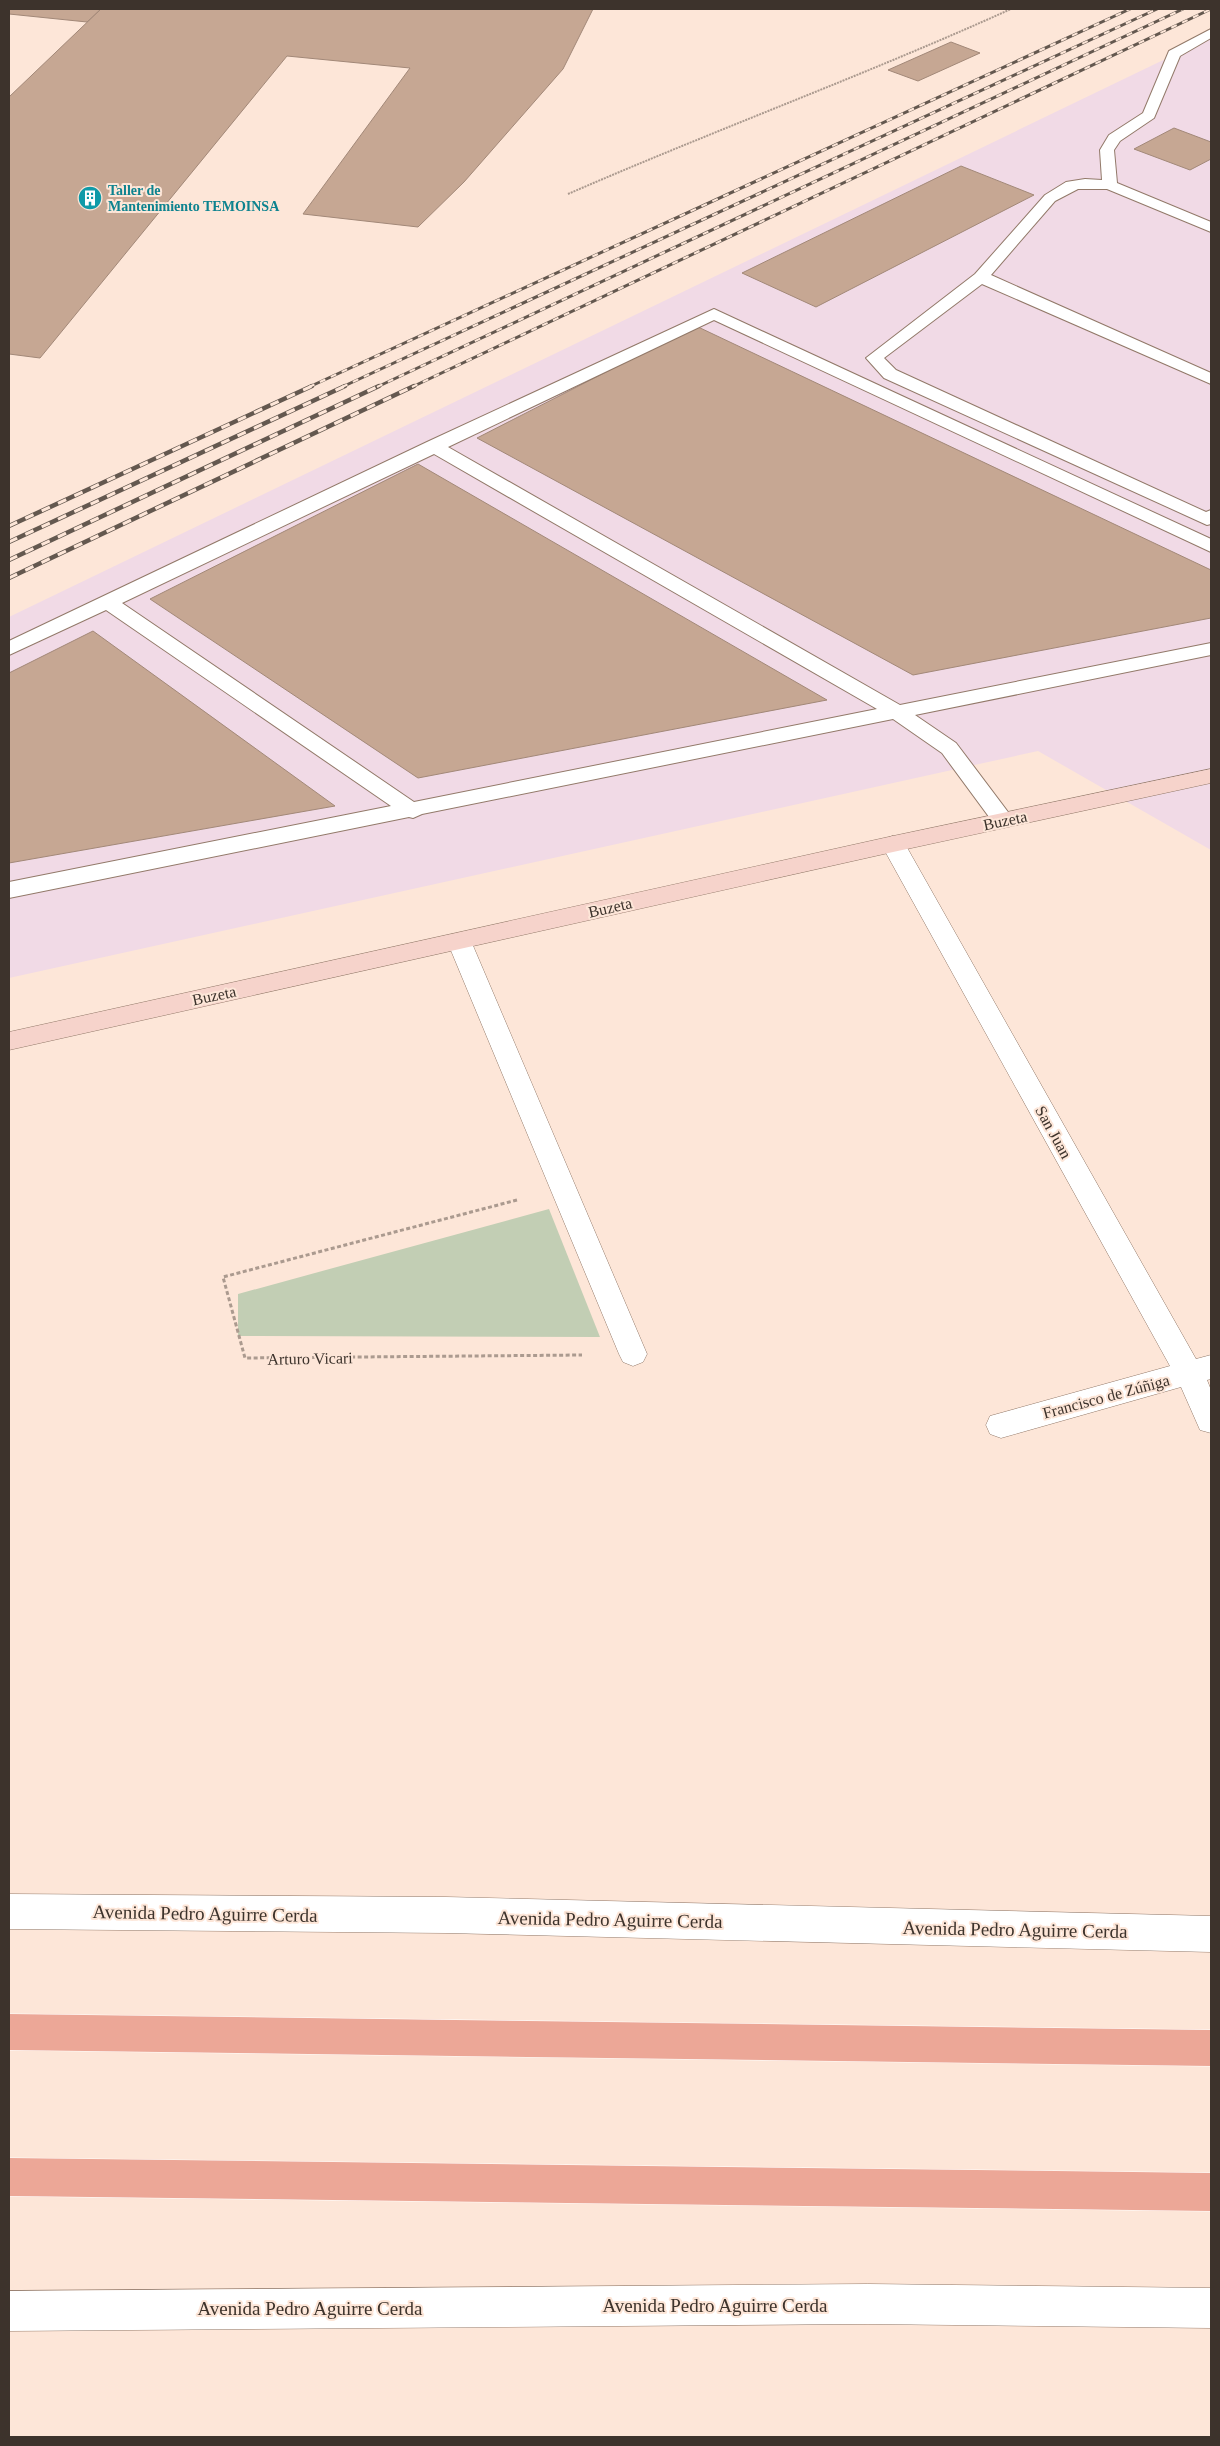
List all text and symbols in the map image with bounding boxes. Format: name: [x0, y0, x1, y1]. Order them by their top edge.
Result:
place label: Taller de Mantenimiento TEMOINSA: [108, 183, 280, 214]
building icon: Taller de Mantenimiento TEMOINSA: [77, 185, 103, 211]
street label: Buzeta: [982, 808, 1029, 833]
street label: Buzeta: [587, 894, 634, 921]
street label: Buzeta: [191, 983, 238, 1008]
street label: San Juan: [1032, 1103, 1075, 1161]
street label: Arturo Vicari: [267, 1349, 353, 1368]
street label: Francisco de Zúñiga: [1041, 1371, 1172, 1423]
street label: Avenida Pedro Aguirre Cerda: [92, 1901, 318, 1926]
street label: Avenida Pedro Aguirre Cerda: [497, 1907, 723, 1932]
street label: Avenida Pedro Aguirre Cerda: [902, 1917, 1128, 1942]
street label: Avenida Pedro Aguirre Cerda: [603, 2295, 828, 2316]
street label: Avenida Pedro Aguirre Cerda: [198, 2298, 423, 2319]

